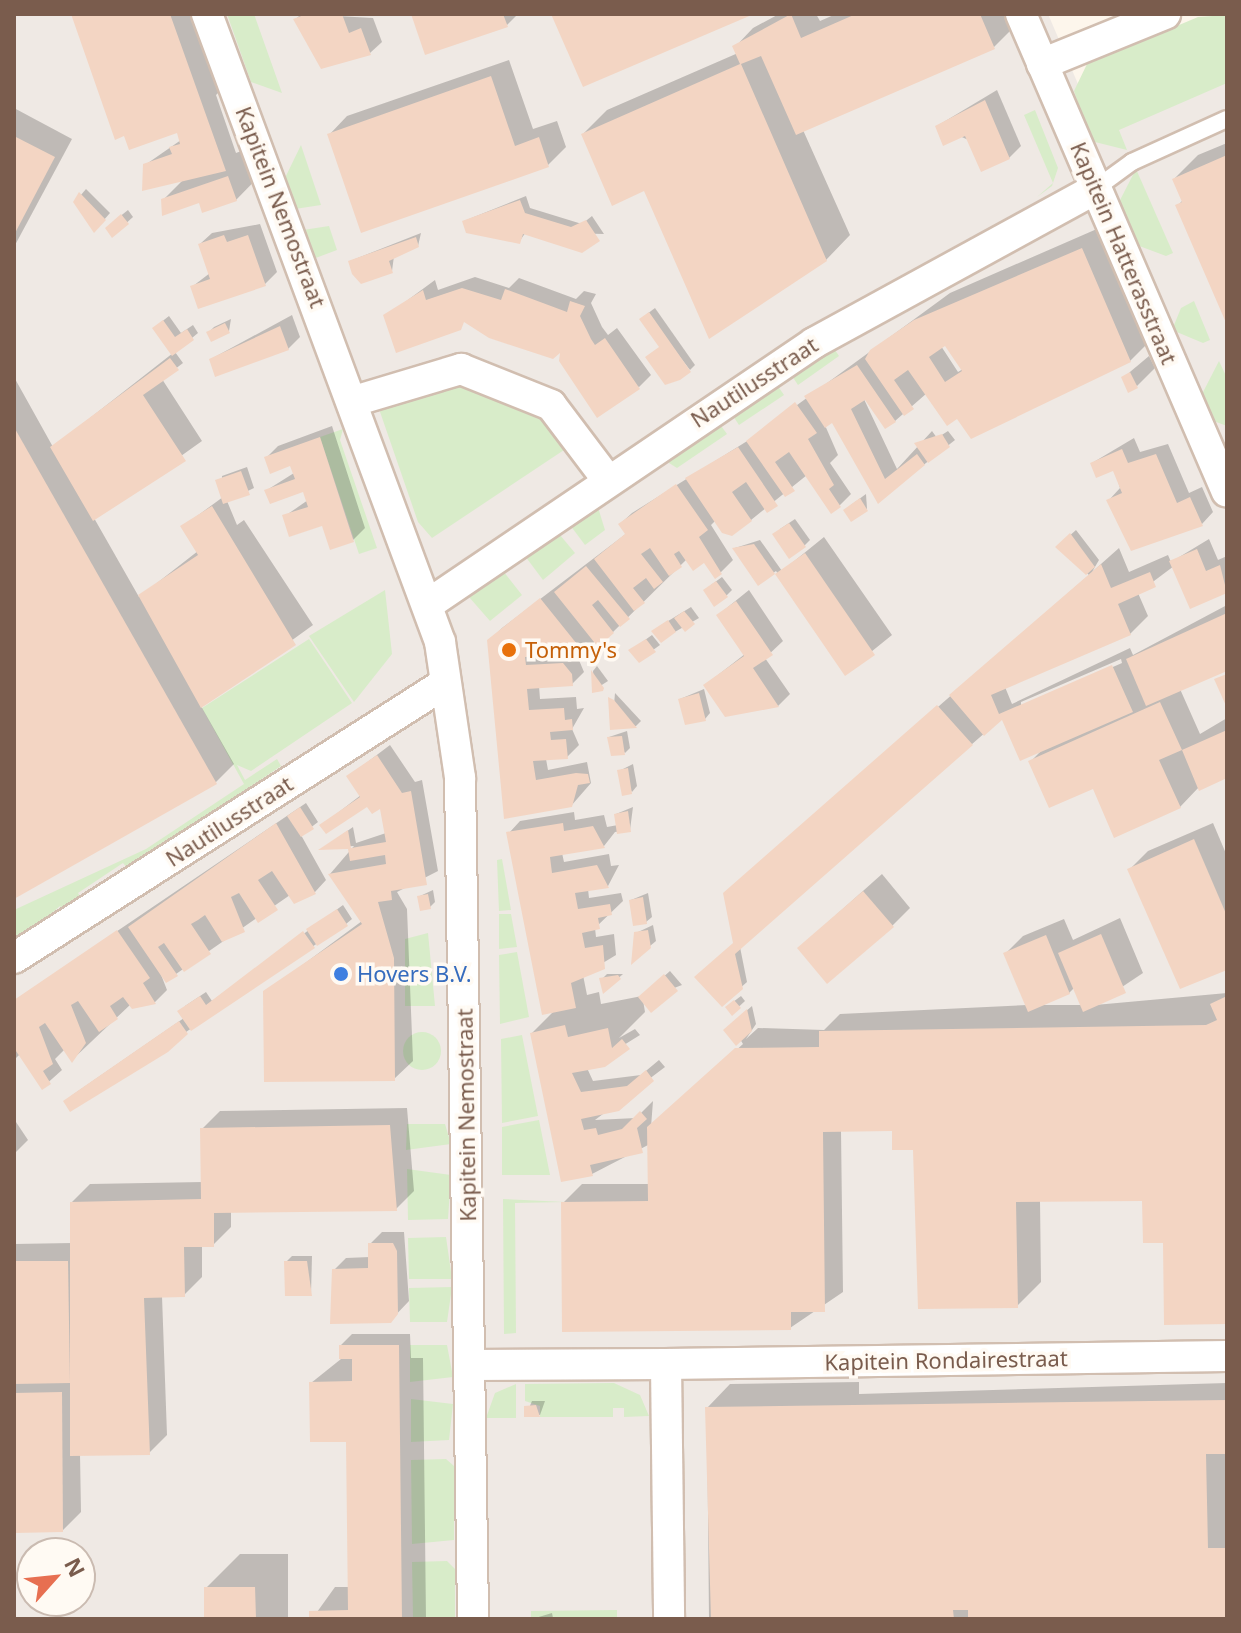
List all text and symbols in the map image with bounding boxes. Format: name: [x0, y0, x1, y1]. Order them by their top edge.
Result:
street label: Kapitein Nemostraat: [230, 103, 332, 311]
street label: Kapitein Hatterasstraat: [1065, 138, 1183, 368]
street label: Nautilusstraat: [686, 331, 822, 433]
place label: Tommy's: [525, 637, 617, 663]
marker: Tommy's: [500, 641, 518, 659]
street label: Nautilusstraat: [161, 770, 297, 872]
place label: Hovers B.V.: [357, 961, 472, 987]
marker: Hovers B.V.: [332, 965, 350, 983]
street label: Kapitein Nemostraat: [451, 1008, 481, 1222]
street label: Kapitein Rondairestraat: [824, 1345, 1068, 1375]
north arrow: [16, 1537, 96, 1617]
text: N: [58, 1552, 93, 1582]

